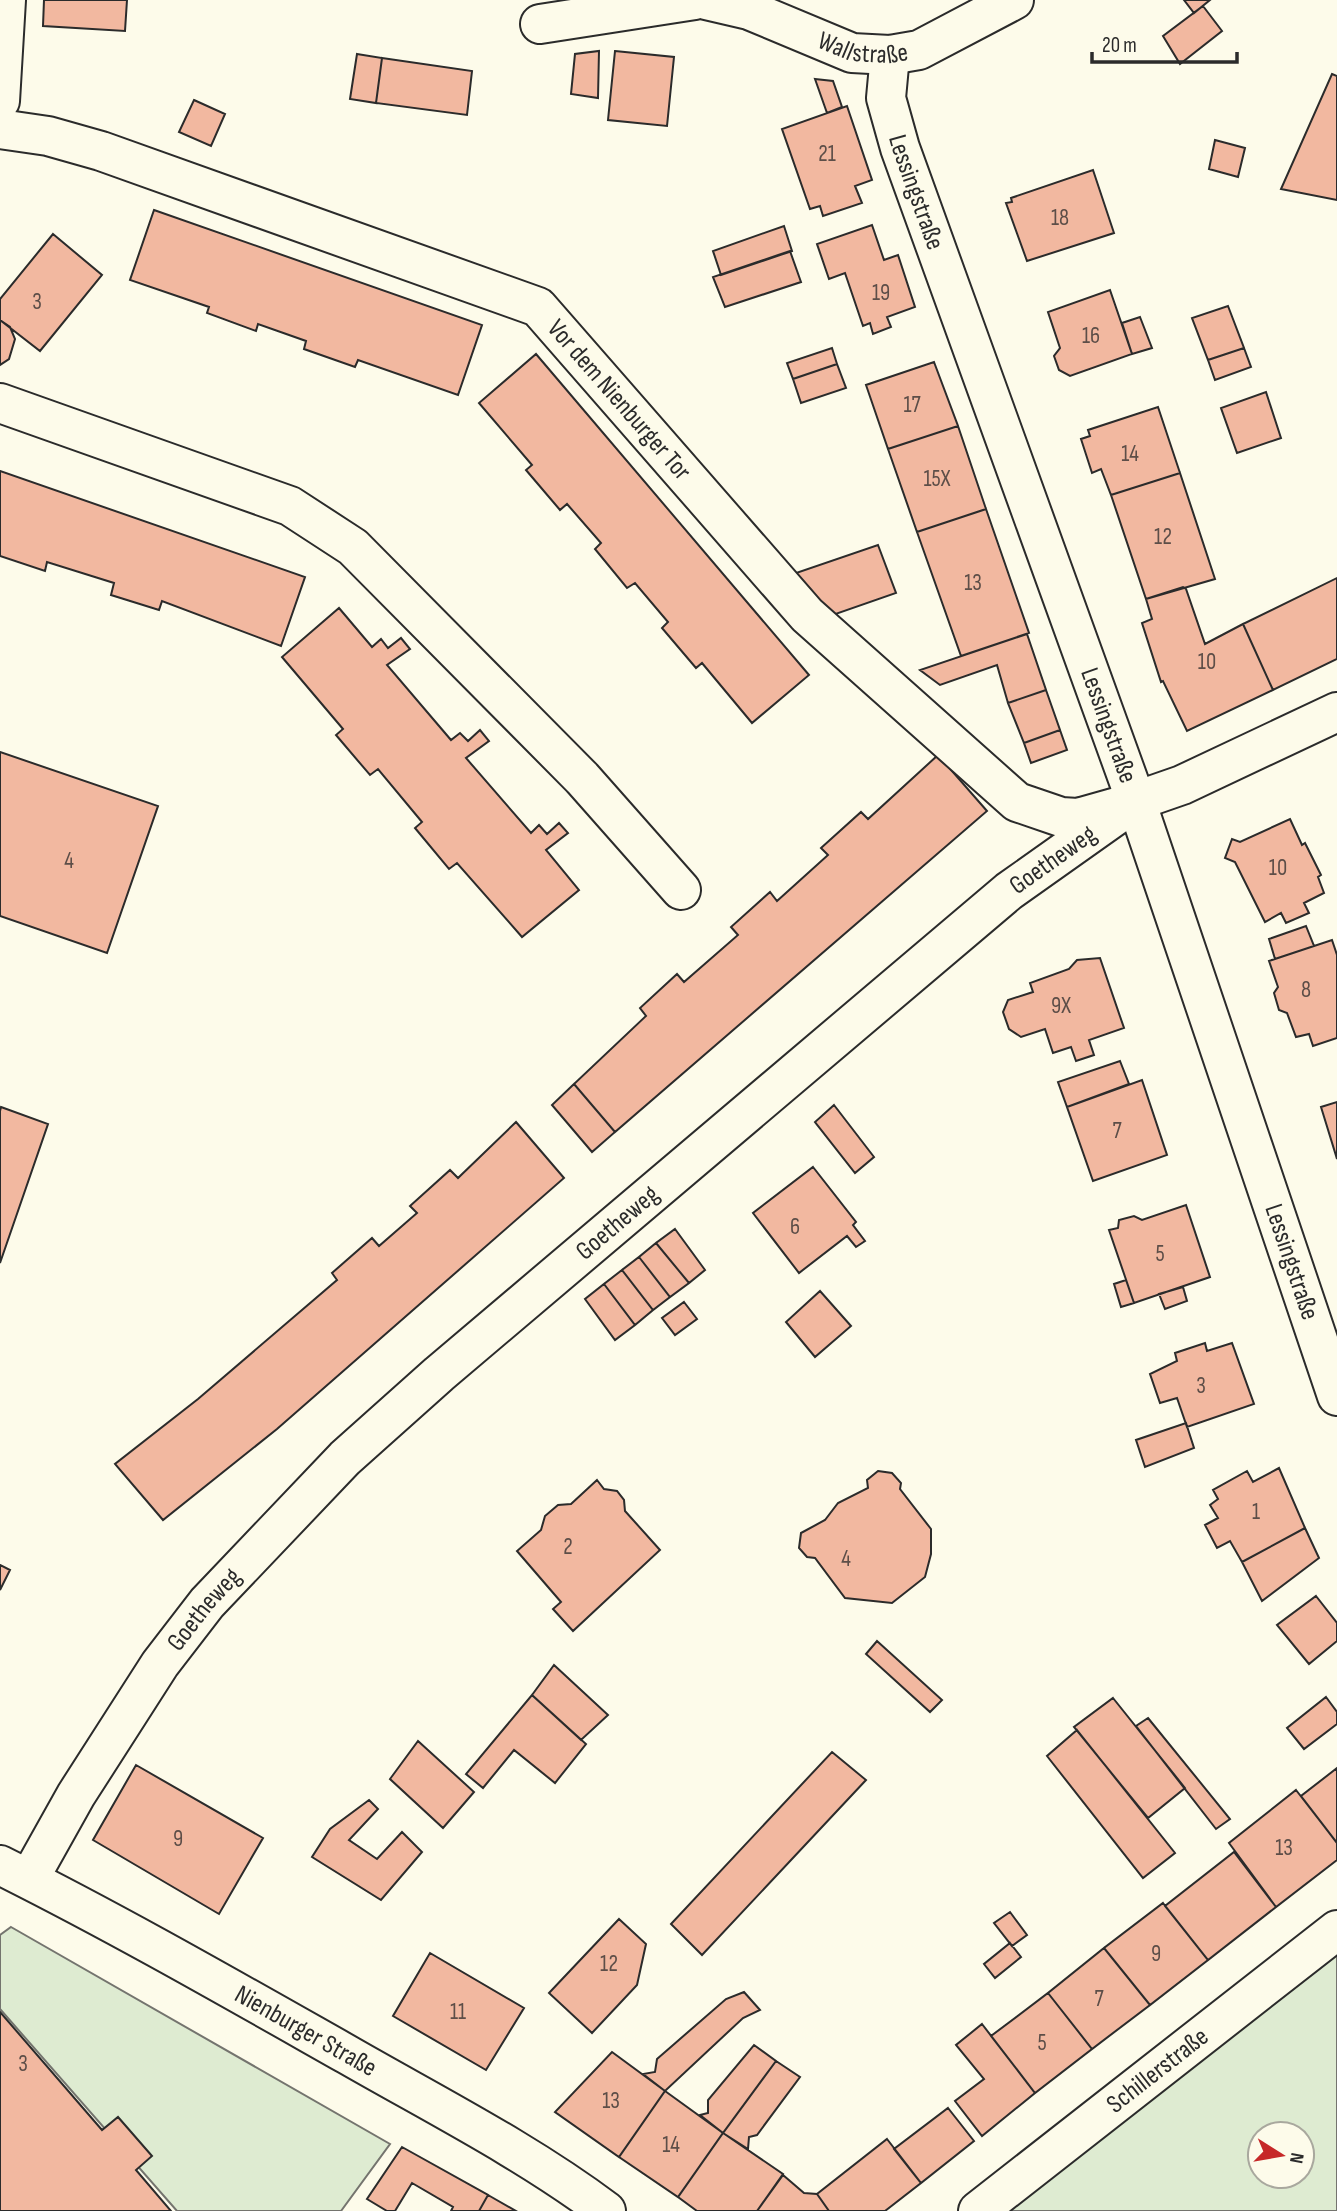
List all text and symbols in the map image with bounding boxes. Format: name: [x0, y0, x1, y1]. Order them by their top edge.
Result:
scale bar: [1092, 21, 1237, 65]
street label: Wallstraße: [813, 25, 910, 71]
text: 20 m: [1102, 33, 1137, 58]
street label: Lessingstraße: [882, 131, 951, 254]
house number: 21: [818, 140, 836, 168]
house number: 18: [1051, 204, 1069, 232]
house number: 19: [872, 279, 890, 307]
house number: 3: [32, 288, 42, 316]
street label: Vor dem Nienburger Tor: [541, 313, 698, 487]
house number: 16: [1082, 322, 1100, 350]
house number: 17: [903, 391, 921, 419]
house number: 14: [1121, 440, 1139, 468]
house number: 15X: [924, 465, 951, 493]
house number: 12: [1154, 523, 1172, 551]
house number: 13: [964, 569, 982, 597]
house number: 10: [1198, 648, 1216, 676]
street label: Lessingstraße: [1074, 664, 1144, 787]
street label: Goetheweg: [1004, 819, 1102, 901]
house number: 4: [64, 847, 74, 875]
house number: 10: [1269, 854, 1287, 882]
house number: 8: [1301, 976, 1311, 1004]
house number: 9X: [1051, 992, 1071, 1020]
house number: 7: [1112, 1117, 1122, 1145]
street label: Goetheweg: [570, 1179, 665, 1267]
street label: Lessingstraße: [1258, 1200, 1326, 1324]
house number: 6: [790, 1213, 800, 1241]
house number: 5: [1155, 1240, 1165, 1268]
house number: 3: [1196, 1372, 1206, 1400]
house number: 1: [1252, 1498, 1260, 1526]
house number: 2: [563, 1533, 573, 1561]
house number: 4: [841, 1545, 851, 1573]
street label: Goetheweg: [160, 1561, 248, 1657]
house number: 9: [173, 1825, 183, 1853]
house number: 13: [1275, 1834, 1293, 1862]
house number: 9: [1151, 1940, 1161, 1968]
house number: 12: [600, 1950, 618, 1978]
street label: Nienburger Straße: [229, 1979, 382, 2084]
house number: 7: [1094, 1985, 1104, 2013]
house number: 11: [450, 1998, 466, 2026]
street label: Schillerstraße: [1101, 2021, 1215, 2120]
house number: 5: [1037, 2029, 1047, 2057]
house number: 3: [18, 2050, 28, 2078]
house number: 13: [602, 2087, 620, 2115]
north arrow: [1246, 2120, 1316, 2190]
house number: 14: [662, 2131, 680, 2159]
text: N: [1284, 2151, 1308, 2165]

